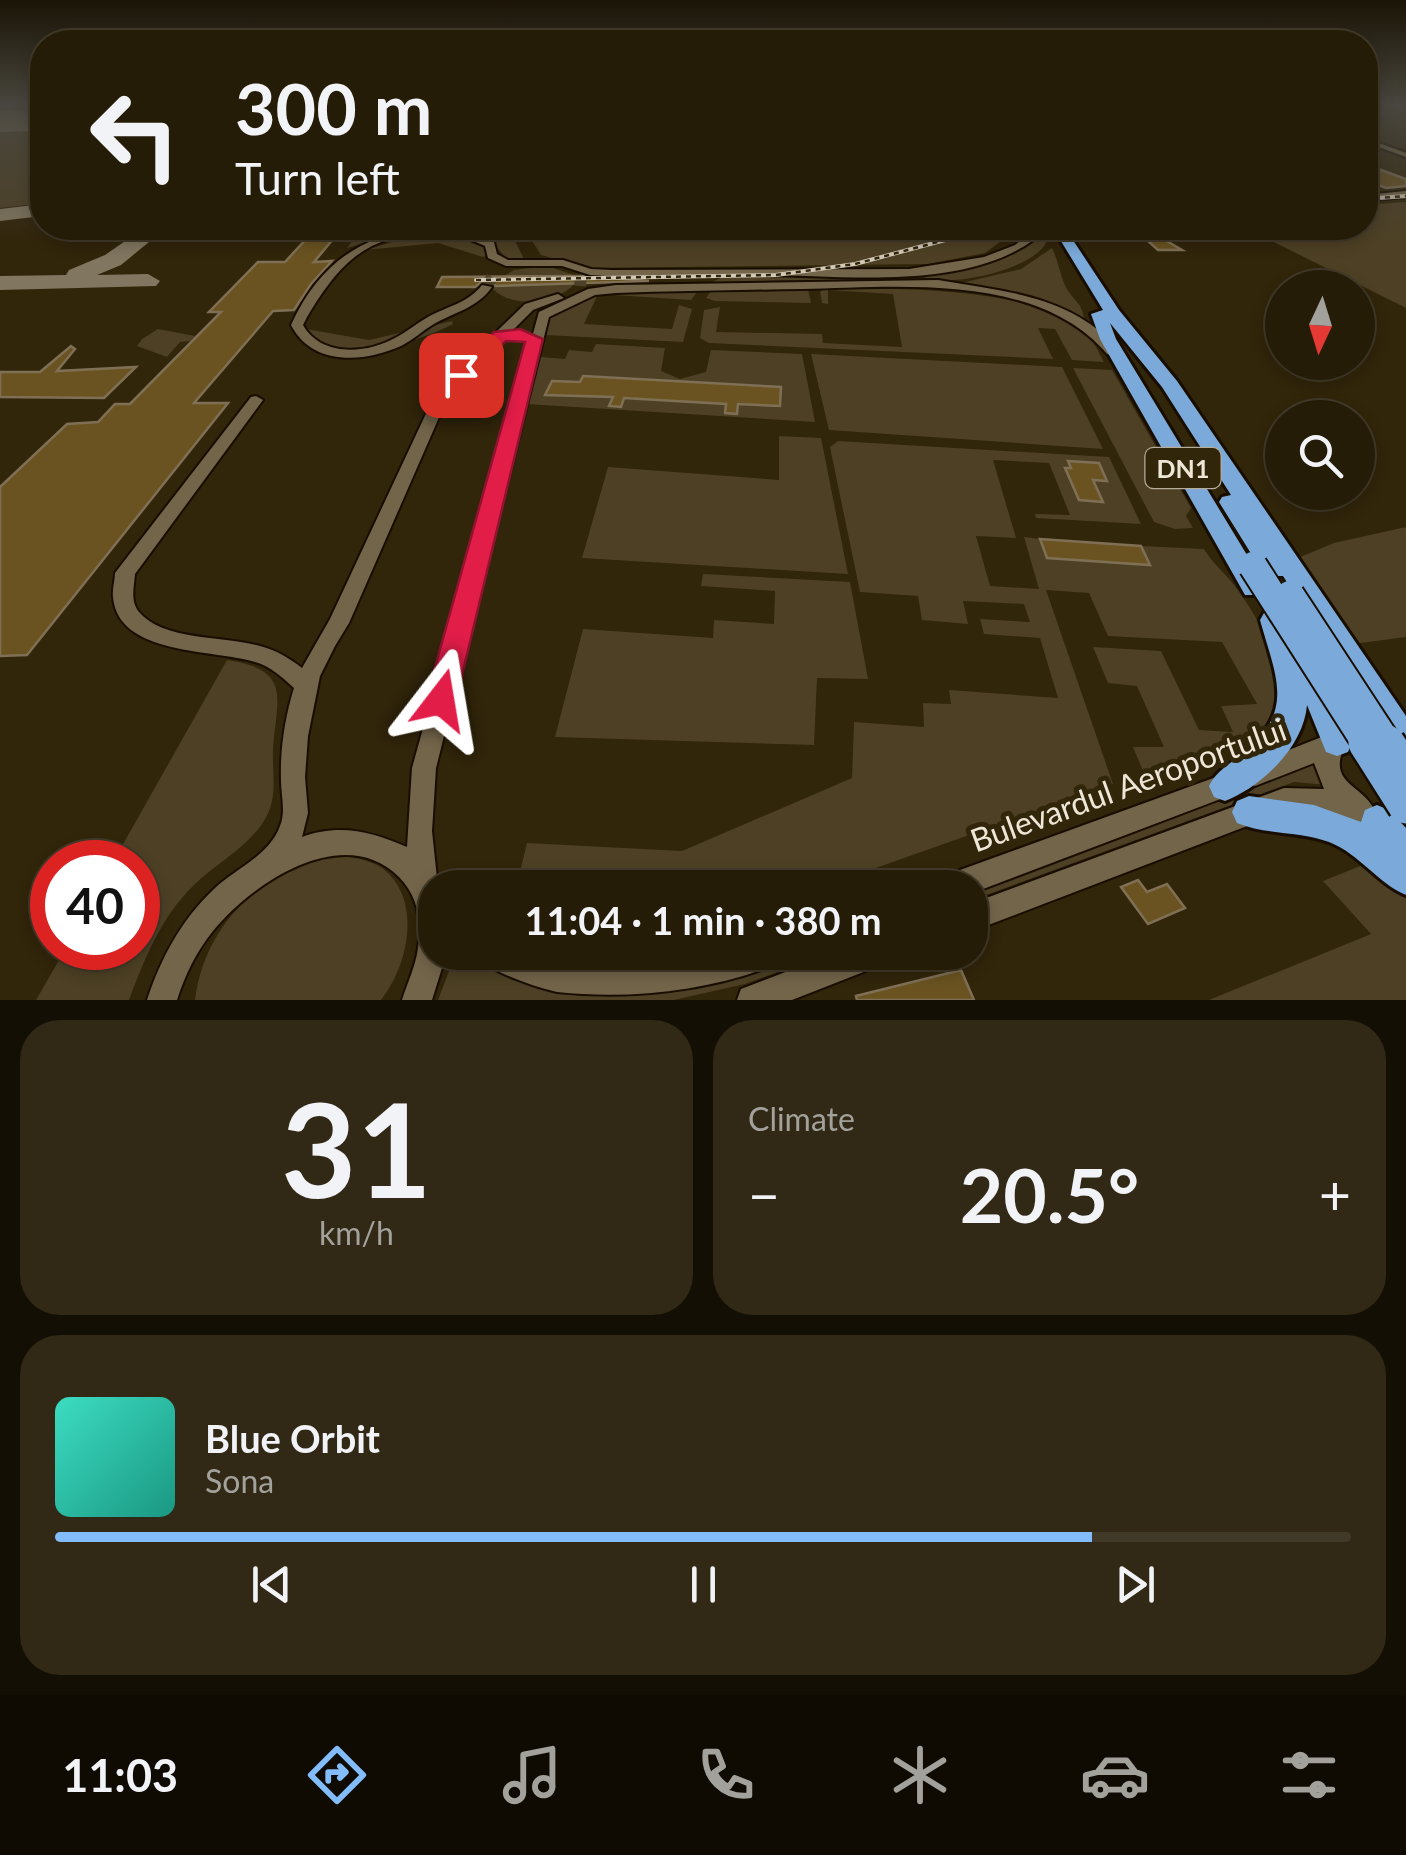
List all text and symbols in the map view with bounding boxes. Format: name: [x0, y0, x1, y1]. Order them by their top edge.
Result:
text: 300 m: [235, 66, 432, 150]
icon: left: [70, 70, 200, 200]
text: Turn left: [235, 151, 400, 205]
north arrow: [1265, 270, 1375, 380]
map controls: [1265, 270, 1375, 510]
pin: [419, 333, 504, 418]
icon: arrive: [434, 348, 489, 403]
button: search: [1265, 400, 1375, 510]
road number: DN1: [1146, 448, 1220, 488]
position arrow: [389, 648, 493, 752]
street label: Bulevardul Aeroportului: [965, 709, 1291, 859]
speed limit sign: 40: [30, 840, 160, 970]
text: 11:04 · 1 min · 380 m: [524, 897, 882, 943]
text: 31: [281, 1070, 432, 1226]
text: Climate: [748, 1099, 855, 1138]
text: 20.5°: [960, 1149, 1139, 1239]
text: −: [748, 1161, 780, 1227]
text: +: [1319, 1161, 1351, 1227]
text: km/h: [319, 1213, 394, 1252]
text: Blue Orbit: [205, 1415, 380, 1461]
text: Sona: [205, 1461, 274, 1500]
icon: previous: [244, 1557, 299, 1612]
icon: pause: [676, 1557, 731, 1612]
icon: next: [1108, 1557, 1163, 1612]
icon: directions: [302, 1740, 372, 1810]
icon: music: [497, 1740, 567, 1810]
icon: phone: [691, 1740, 761, 1810]
icon: climate: [885, 1740, 955, 1810]
icon: car: [1080, 1740, 1150, 1810]
icon: filters: [1274, 1740, 1344, 1810]
text: 11:03: [62, 1748, 178, 1802]

